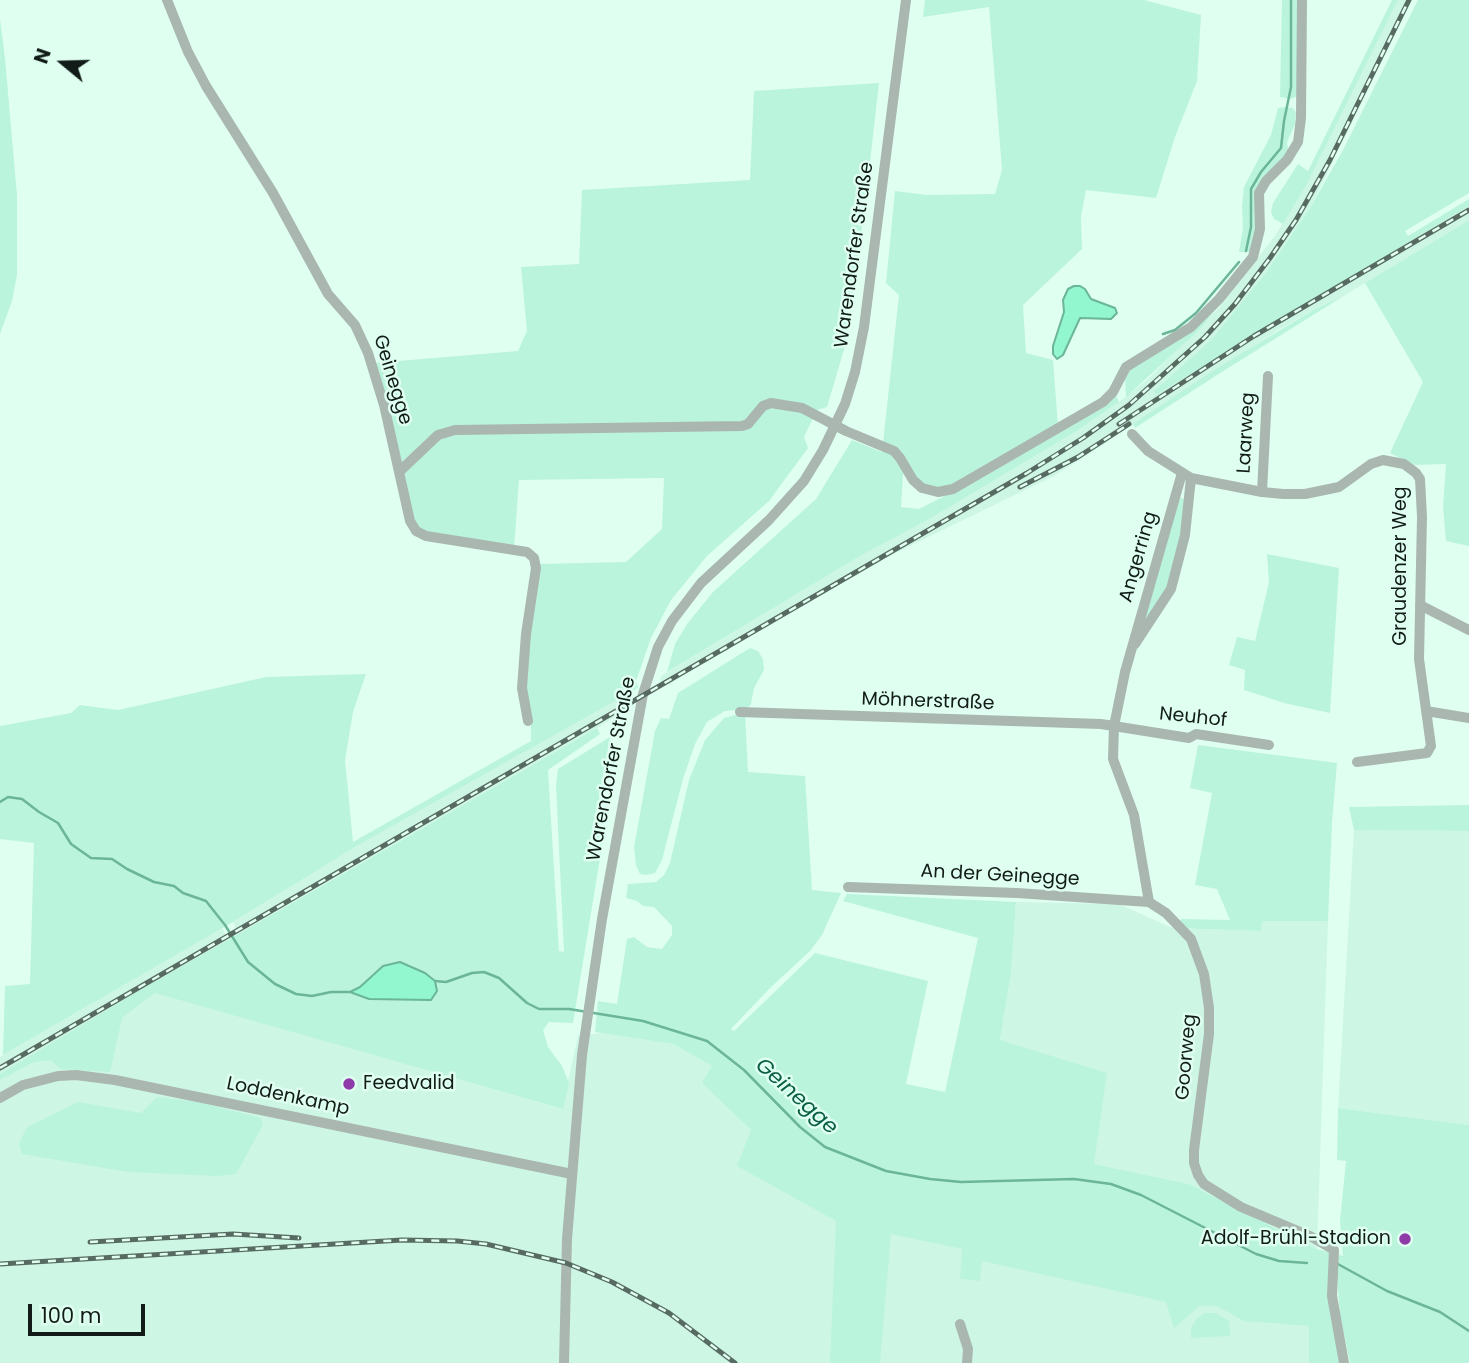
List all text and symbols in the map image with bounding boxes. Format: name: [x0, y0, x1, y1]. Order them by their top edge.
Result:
north arrow: [28, 28, 98, 98]
text: N: [28, 45, 58, 67]
street label: Warendorfer Straße: [831, 161, 879, 349]
street label: Geinegge: [368, 332, 416, 428]
street label: Laarweg: [1233, 392, 1261, 474]
street label: Graudenzer Weg: [1390, 486, 1412, 646]
street label: Angerring: [1115, 509, 1163, 605]
street label: Warendorfer Straße: [583, 675, 641, 863]
street label: Möhnerstraße: [861, 688, 995, 716]
street label: Neuhof: [1158, 703, 1228, 733]
street label: An der Geinegge: [920, 860, 1080, 892]
street label: Goorweg: [1172, 1013, 1202, 1101]
water label: Geinegge: [750, 1053, 842, 1141]
street label: Loddenkamp: [224, 1073, 352, 1121]
place label: Feedvalid: [363, 1073, 455, 1095]
marker: Feedvalid: [341, 1076, 357, 1092]
place label: Adolf-Brühl-Stadion: [1201, 1228, 1391, 1250]
marker: Adolf-Brühl-Stadion: [1397, 1231, 1413, 1247]
scale bar: [32, 1290, 149, 1334]
text: 100 m: [41, 1301, 101, 1330]

